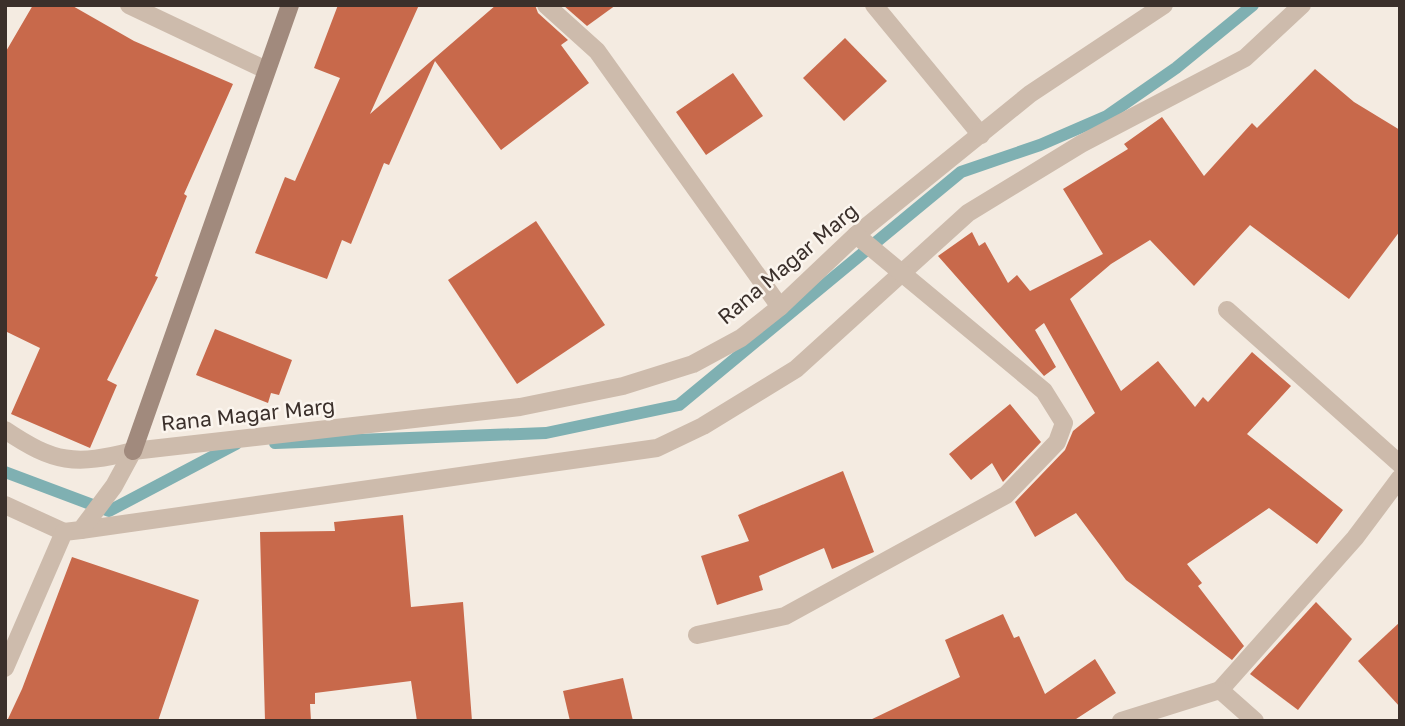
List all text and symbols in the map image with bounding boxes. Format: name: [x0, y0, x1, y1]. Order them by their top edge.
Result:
street label: Rana Magar Marg: [712, 197, 863, 329]
street label: Rana Magar Marg: [160, 392, 336, 436]

